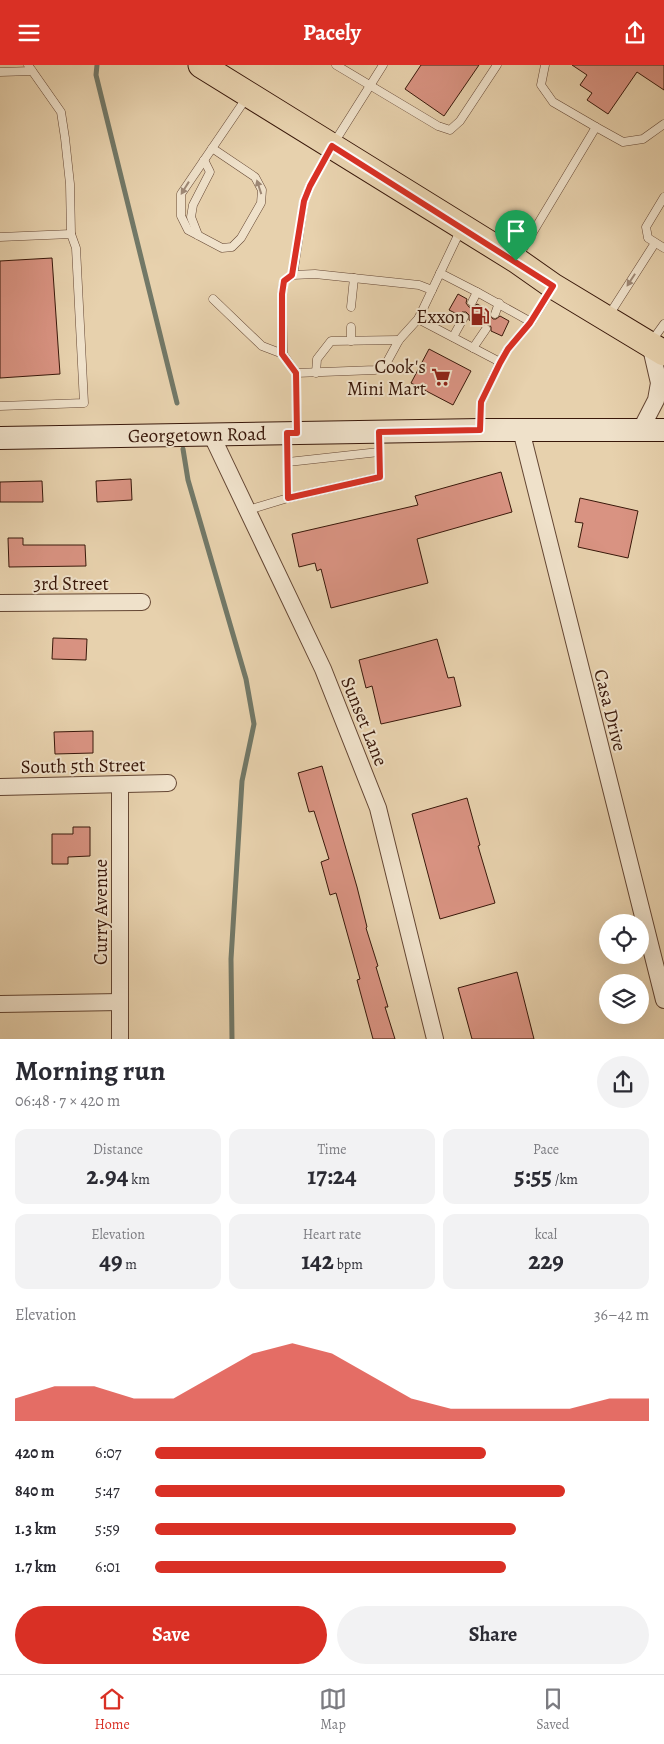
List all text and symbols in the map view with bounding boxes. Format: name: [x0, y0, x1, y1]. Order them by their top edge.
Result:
text: Pacely: [303, 18, 361, 48]
icon: menu: [15, 19, 43, 47]
icon: share: [621, 19, 649, 47]
one-way arrow: [255, 179, 263, 194]
one-way arrow: [181, 182, 190, 195]
pin: [495, 210, 537, 261]
icon: arrive: [502, 217, 530, 245]
one-way arrow: [626, 273, 636, 287]
place label: Exxon: [416, 304, 465, 330]
fuel station icon: Exxon: [469, 305, 491, 327]
place label: Cook's Mini Mart: [347, 354, 426, 402]
supermarket icon: Cook's Mini Mart: [430, 366, 452, 388]
street label: Georgetown Road: [128, 421, 267, 449]
street label: 3rd Street: [33, 571, 109, 597]
street label: Casa Drive: [587, 667, 633, 754]
street label: Sunset Lane: [334, 673, 394, 770]
street label: South 5th Street: [20, 752, 146, 780]
street label: Curry Avenue: [88, 859, 114, 965]
map controls: [599, 914, 649, 1024]
button: locate: [599, 914, 649, 964]
button: layers: [599, 974, 649, 1024]
text: Morning run: [15, 1052, 165, 1090]
button: share: [597, 1056, 649, 1108]
text: 06:48 · 7 × 420 m: [15, 1090, 120, 1112]
text: Distance: [93, 1140, 143, 1159]
text: Time: [317, 1140, 347, 1159]
text: Pace: [533, 1140, 559, 1159]
text: 2.94: [86, 1159, 128, 1193]
text: 17:24: [307, 1159, 357, 1193]
text: 5:55: [514, 1159, 552, 1193]
text: km: [128, 1170, 150, 1189]
text: /km: [552, 1170, 578, 1189]
text: Elevation: [91, 1225, 145, 1244]
text: Heart rate: [303, 1225, 361, 1244]
text: kcal: [535, 1225, 557, 1244]
text: 49: [99, 1244, 122, 1278]
text: 142: [301, 1244, 334, 1278]
text: 229: [528, 1244, 564, 1278]
text: m: [122, 1255, 137, 1274]
text: bpm: [334, 1255, 363, 1274]
text: Elevation: [15, 1304, 76, 1326]
text: 36–42 m: [594, 1304, 649, 1326]
text: 420 m: [15, 1442, 55, 1464]
text: 6:07: [95, 1442, 121, 1464]
text: 840 m: [15, 1480, 54, 1502]
text: 5:47: [95, 1480, 120, 1502]
text: 1.3 km: [15, 1518, 56, 1540]
text: 5:59: [95, 1518, 120, 1540]
text: 1.7 km: [15, 1556, 56, 1578]
text: 6:01: [95, 1556, 120, 1578]
button: Save: [15, 1606, 327, 1664]
button: Share: [337, 1606, 649, 1664]
tab: Home: [95, 1685, 130, 1734]
tab: Map: [319, 1685, 347, 1734]
tab: Saved: [536, 1685, 569, 1734]

